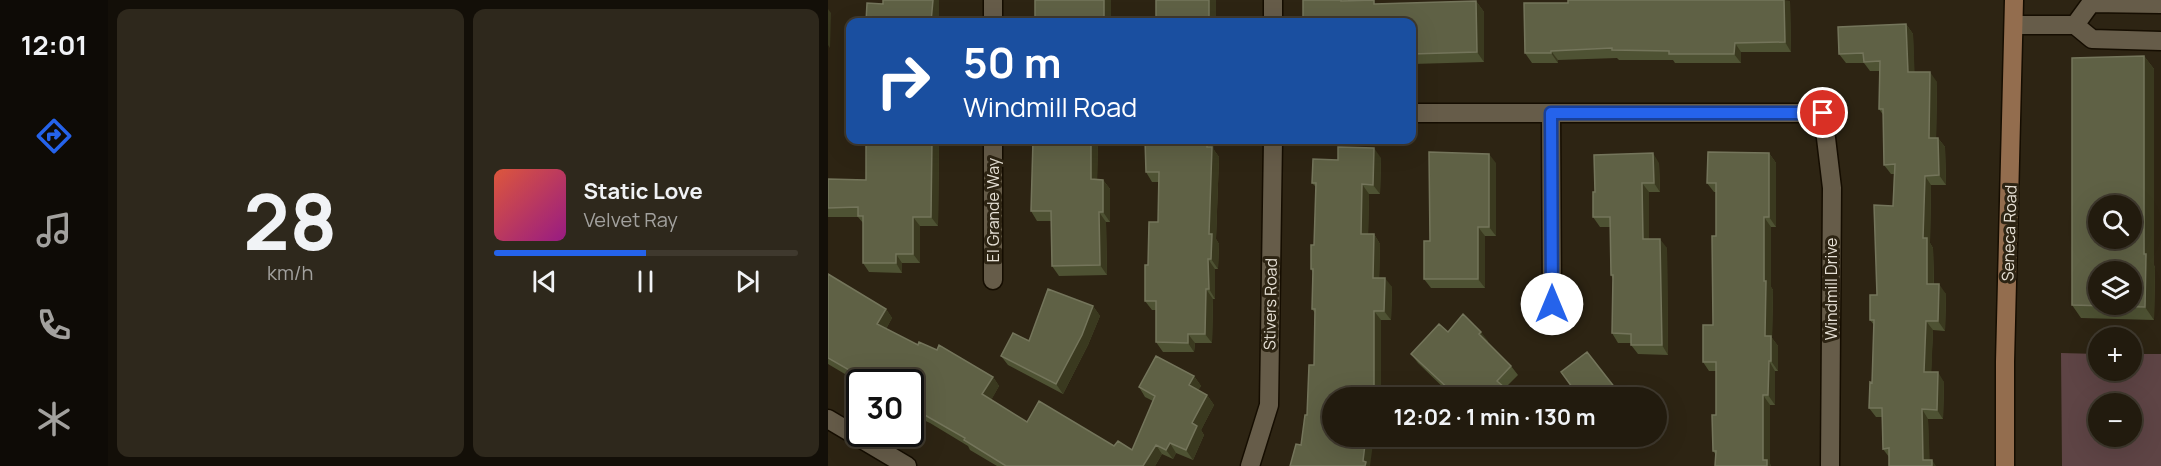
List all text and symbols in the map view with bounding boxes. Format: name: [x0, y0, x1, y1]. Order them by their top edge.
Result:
text: 12:01: [21, 26, 87, 63]
text: 50 m: [963, 33, 1061, 91]
icon: right: [864, 42, 942, 120]
pin: [1797, 87, 1848, 138]
text: Windmill Road: [963, 88, 1137, 125]
icon: arrive: [1806, 96, 1839, 129]
icon: directions: [33, 115, 75, 157]
street label: El Grande Way: [982, 157, 1004, 262]
text: 28: [243, 167, 337, 273]
text: Static Love: [584, 176, 703, 206]
street label: Seneca Road: [1996, 184, 2022, 282]
map controls: [2088, 195, 2142, 447]
button: search: [2088, 195, 2142, 249]
text: Velvet Ray: [584, 206, 678, 233]
icon: music: [33, 209, 75, 251]
street label: Windmill Drive: [1820, 238, 1842, 340]
street label: Stivers Road: [1258, 258, 1282, 350]
text: km/h: [267, 259, 314, 286]
button: layers: [2088, 261, 2142, 315]
icon: previous: [528, 265, 561, 298]
icon: pause: [629, 265, 662, 298]
icon: next: [731, 265, 764, 298]
position arrow: [1520, 272, 1584, 336]
icon: phone: [33, 304, 75, 346]
button: +: [2088, 327, 2142, 381]
speed limit sign: 30: [846, 369, 924, 447]
button: −: [2088, 393, 2142, 447]
icon: climate: [33, 398, 75, 440]
text: 12:02 · 1 min · 130 m: [1393, 402, 1596, 432]

